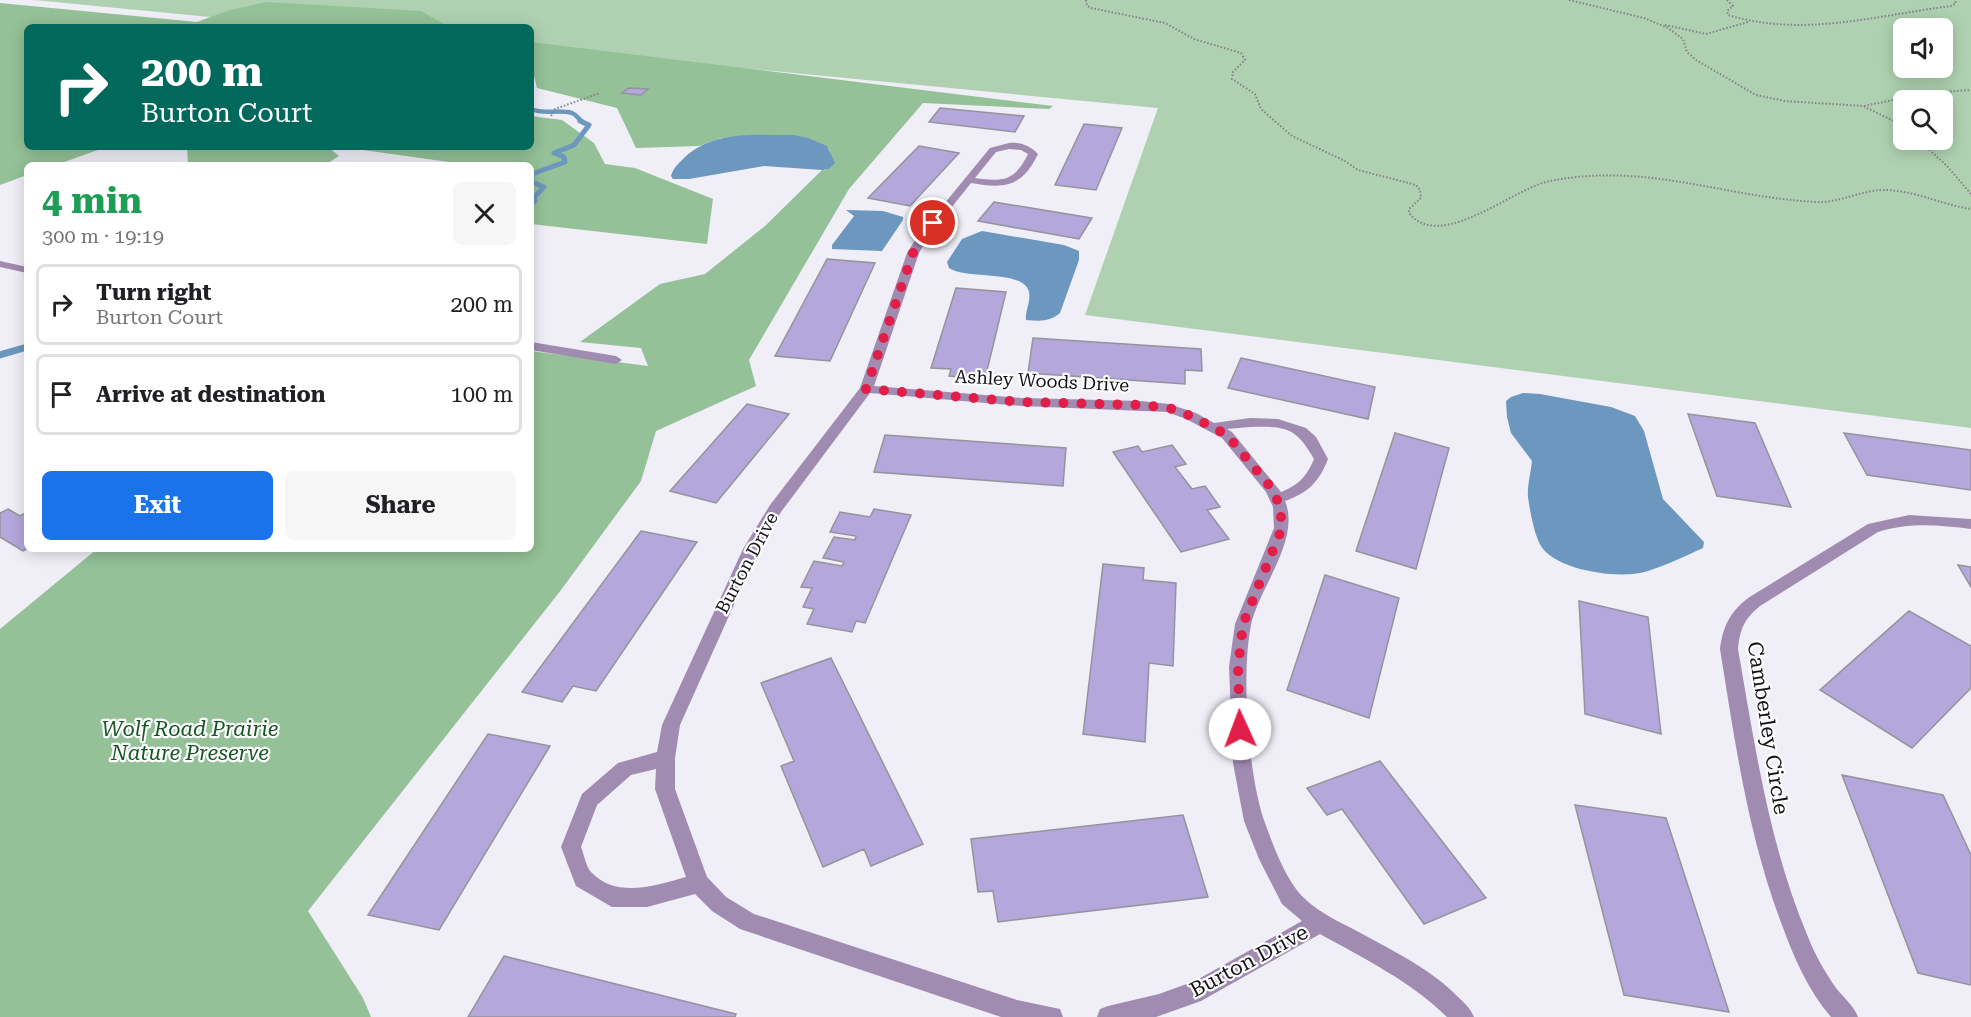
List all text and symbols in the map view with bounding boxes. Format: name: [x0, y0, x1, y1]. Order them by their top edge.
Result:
map controls: [1893, 18, 1953, 150]
button: sound: [1893, 18, 1953, 78]
text: 200 m: [141, 47, 263, 96]
icon: right: [42, 48, 120, 126]
button: search: [1893, 90, 1953, 150]
text: Burton Court: [141, 97, 312, 129]
text: 4 min: [42, 180, 142, 222]
button: close: [453, 182, 516, 245]
pin: [907, 197, 958, 248]
icon: arrive: [916, 206, 949, 239]
text: 300 m · 19:19: [42, 224, 164, 248]
text: Turn right: [96, 280, 211, 305]
icon: right: [45, 288, 78, 321]
text: 200 m: [450, 292, 513, 317]
text: Burton Court: [96, 305, 223, 329]
street label: Ashley Woods Drive: [954, 365, 1130, 396]
icon: arrive: [45, 378, 78, 411]
text: Arrive at destination: [96, 382, 325, 407]
text: 100 m: [450, 382, 513, 407]
button: Exit: [42, 471, 273, 540]
button: Share: [285, 471, 516, 540]
street label: Burton Drive: [711, 509, 782, 617]
street label: Camberley Circle: [1742, 640, 1794, 816]
position arrow: [1208, 697, 1272, 761]
park label: Wolf Road Prairie Nature Preserve: [102, 717, 278, 765]
street label: Burton Drive: [1186, 920, 1312, 1002]

